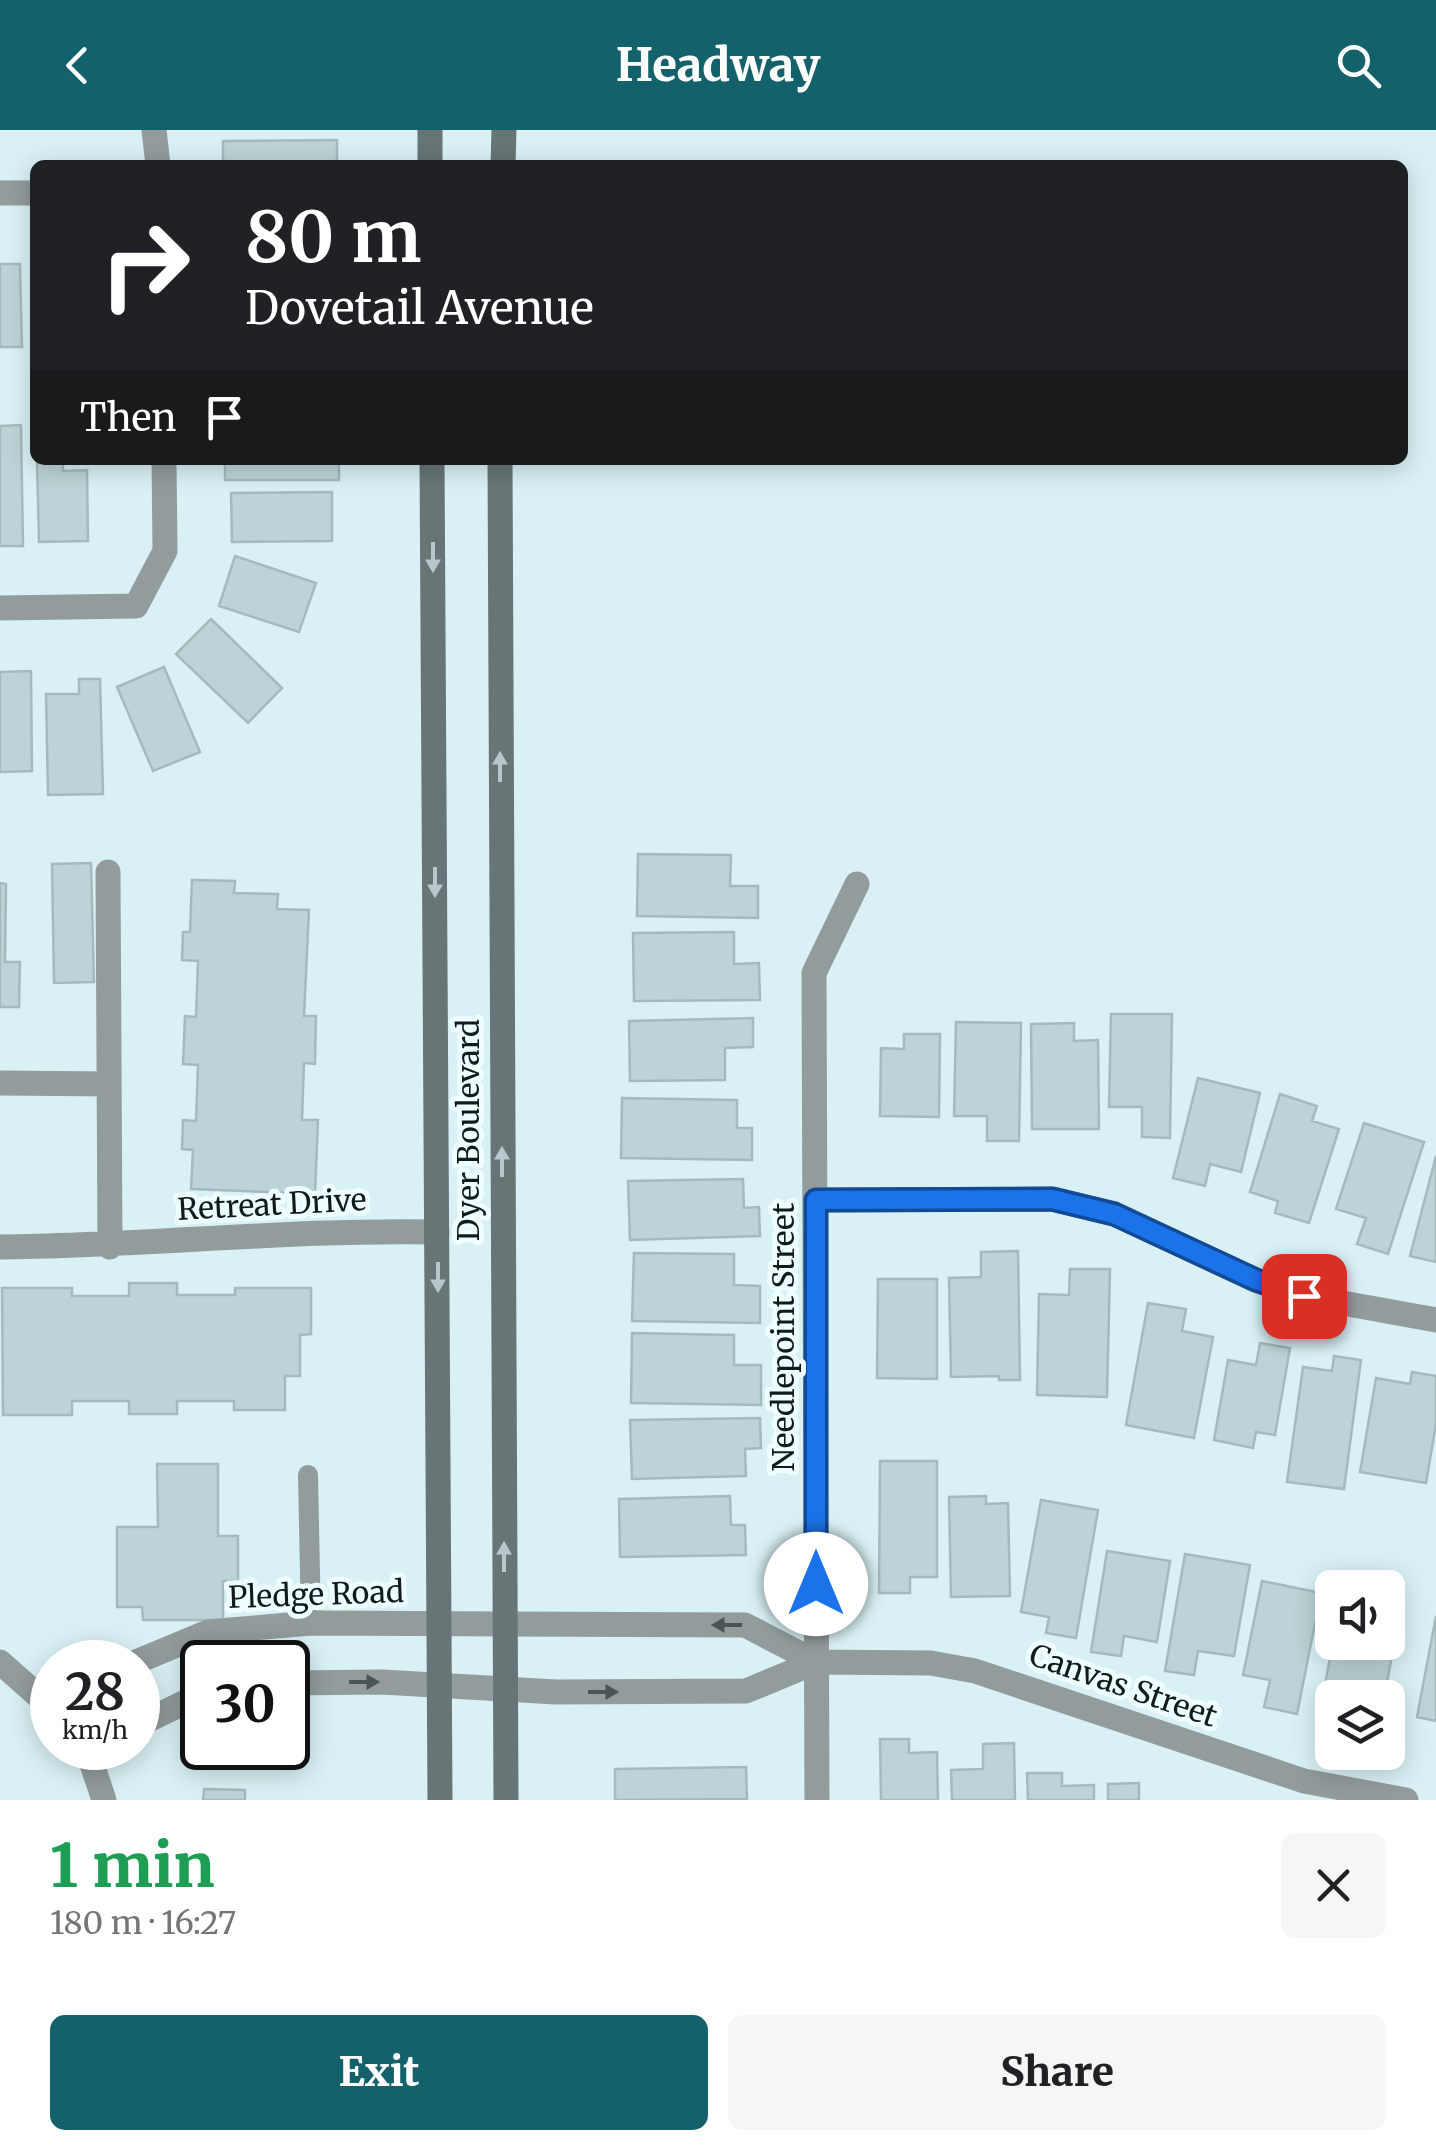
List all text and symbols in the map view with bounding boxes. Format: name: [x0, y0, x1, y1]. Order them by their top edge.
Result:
text: Headway: [616, 37, 820, 93]
icon: back: [50, 38, 105, 93]
icon: search: [1331, 38, 1386, 93]
text: 80 m: [245, 193, 421, 281]
icon: right: [80, 200, 210, 330]
text: Dovetail Avenue: [245, 280, 594, 336]
icon: arrive: [197, 390, 252, 445]
text: Then: [80, 394, 177, 441]
one-way arrow: [425, 542, 441, 574]
one-way arrow: [491, 750, 507, 782]
one-way arrow: [427, 867, 443, 899]
street label: Dyer Boulevard: [449, 1019, 487, 1241]
one-way arrow: [494, 1145, 510, 1177]
street label: Retreat Drive: [177, 1180, 367, 1228]
street label: Needlepoint Street: [764, 1202, 802, 1471]
pin: [1262, 1254, 1347, 1339]
one-way arrow: [430, 1262, 446, 1294]
icon: arrive: [1277, 1269, 1332, 1324]
position arrow: [764, 1532, 868, 1636]
one-way arrow: [496, 1540, 512, 1572]
map controls: [1315, 1570, 1405, 1770]
button: sound: [1315, 1570, 1405, 1660]
street label: Pledge Road: [227, 1572, 405, 1616]
one-way arrow: [711, 1617, 743, 1633]
street label: Canvas Street: [1025, 1635, 1222, 1735]
speed limit sign: 30: [180, 1640, 310, 1770]
text: 28: [65, 1661, 125, 1724]
one-way arrow: [348, 1674, 380, 1690]
button: layers: [1315, 1680, 1405, 1770]
one-way arrow: [587, 1684, 619, 1700]
text: km/h: [62, 1714, 128, 1746]
text: 1 min: [50, 1828, 214, 1903]
button: close: [1281, 1833, 1386, 1938]
text: 180 m · 16:27: [50, 1903, 236, 1943]
button: Exit: [50, 2015, 708, 2130]
button: Share: [728, 2015, 1386, 2130]

